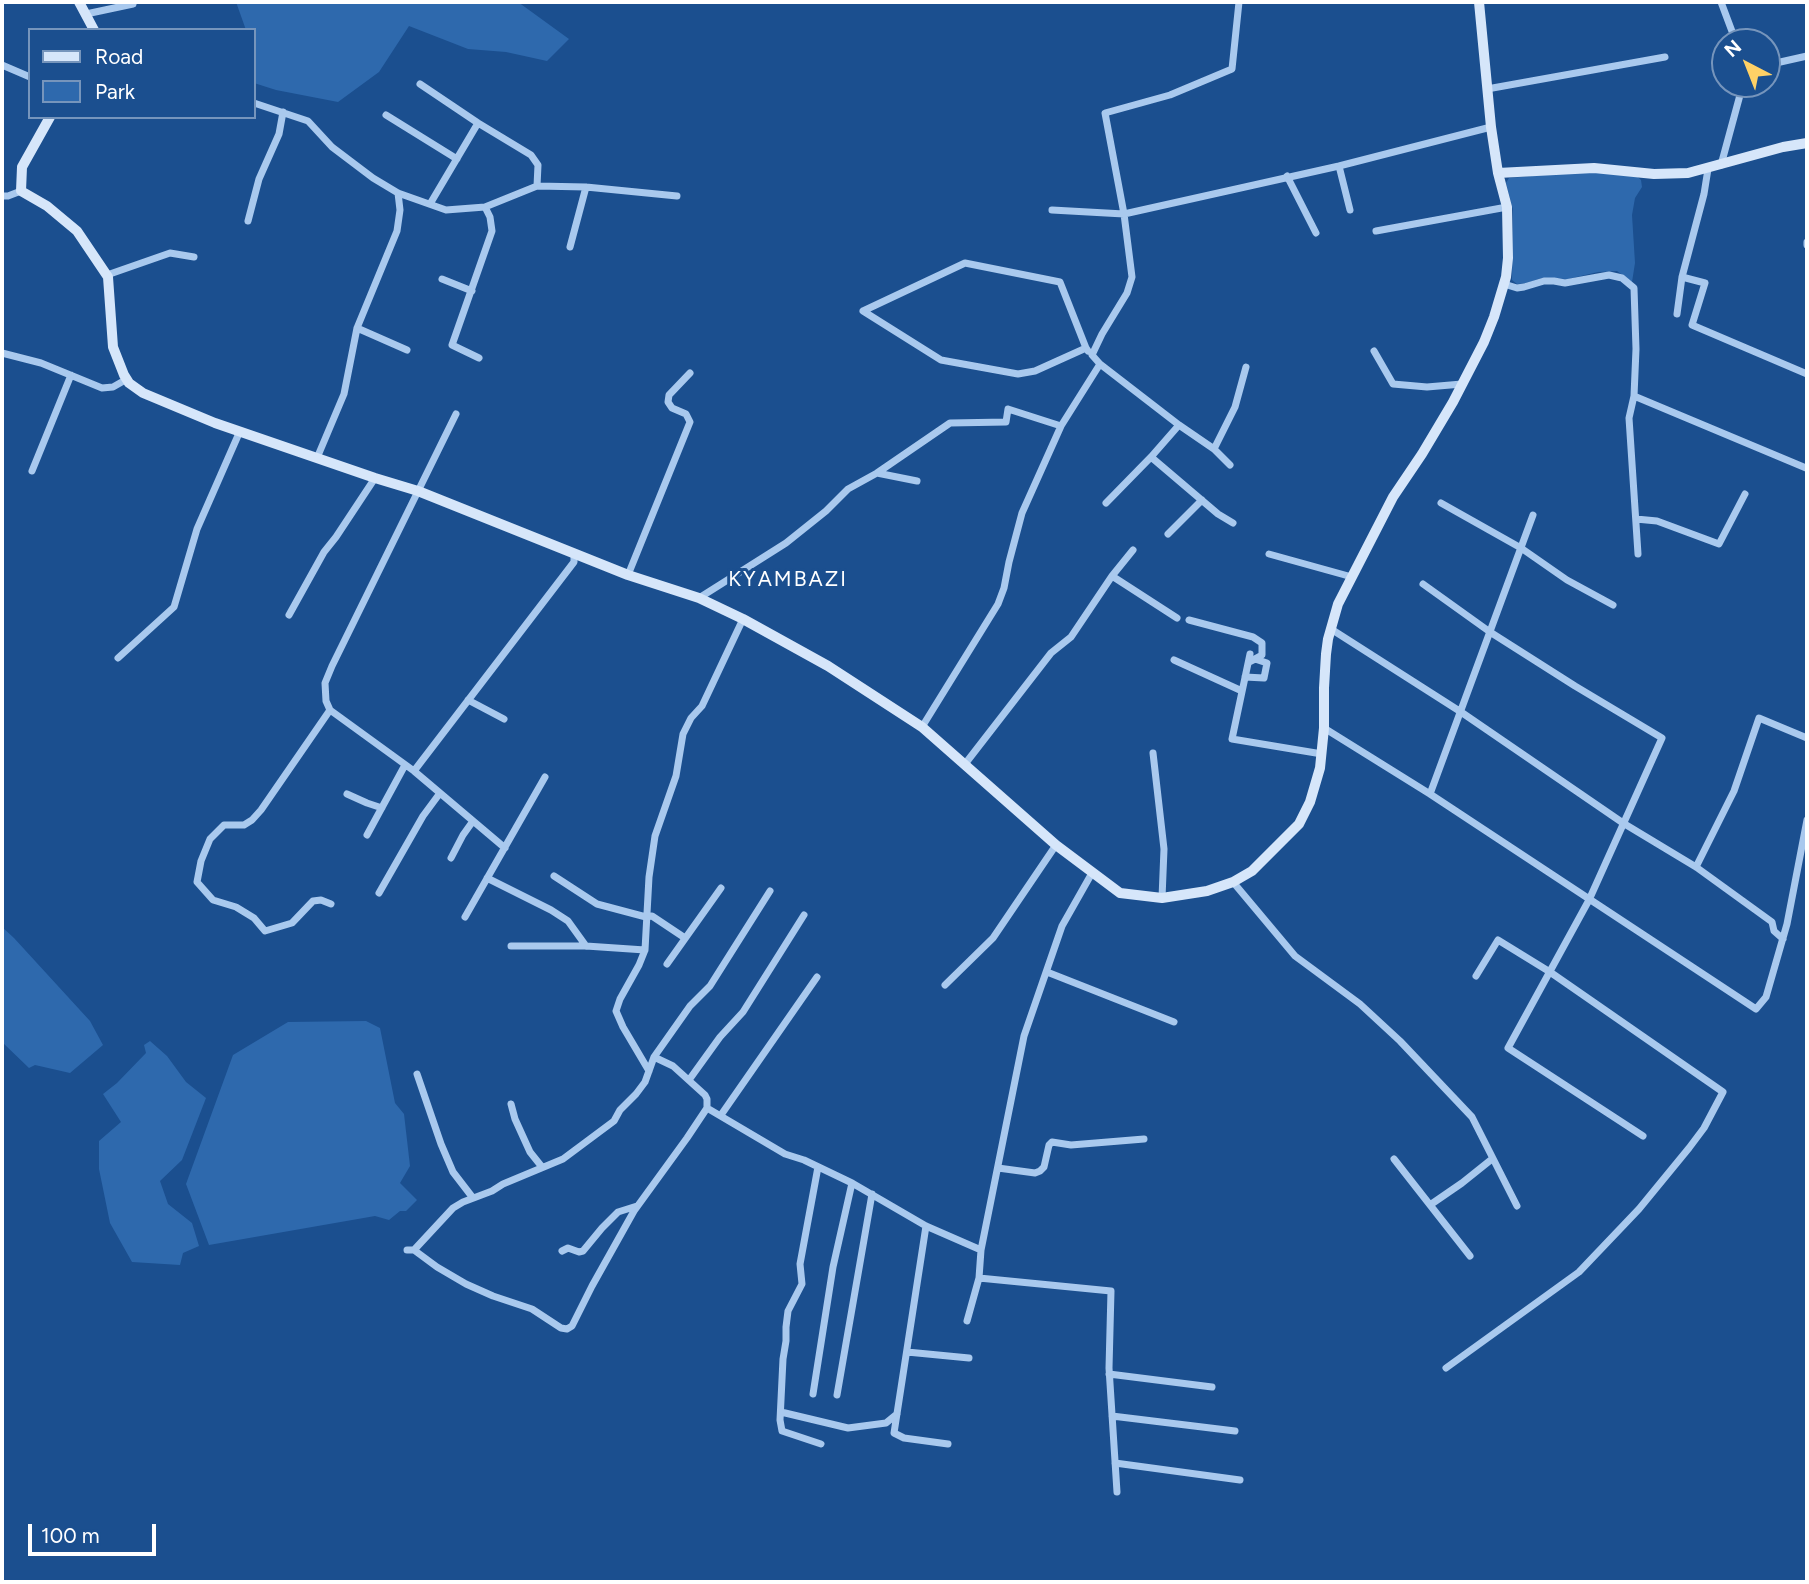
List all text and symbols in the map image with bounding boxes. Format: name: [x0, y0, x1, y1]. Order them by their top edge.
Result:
legend: [28, 28, 256, 119]
north arrow: [1711, 28, 1781, 98]
text: N: [1720, 35, 1746, 62]
text: Road: [95, 44, 143, 69]
text: Park: [95, 79, 135, 104]
district label: KYAMBAZI: [729, 567, 847, 593]
scale bar: [32, 1510, 159, 1554]
text: 100 m: [41, 1523, 100, 1548]

